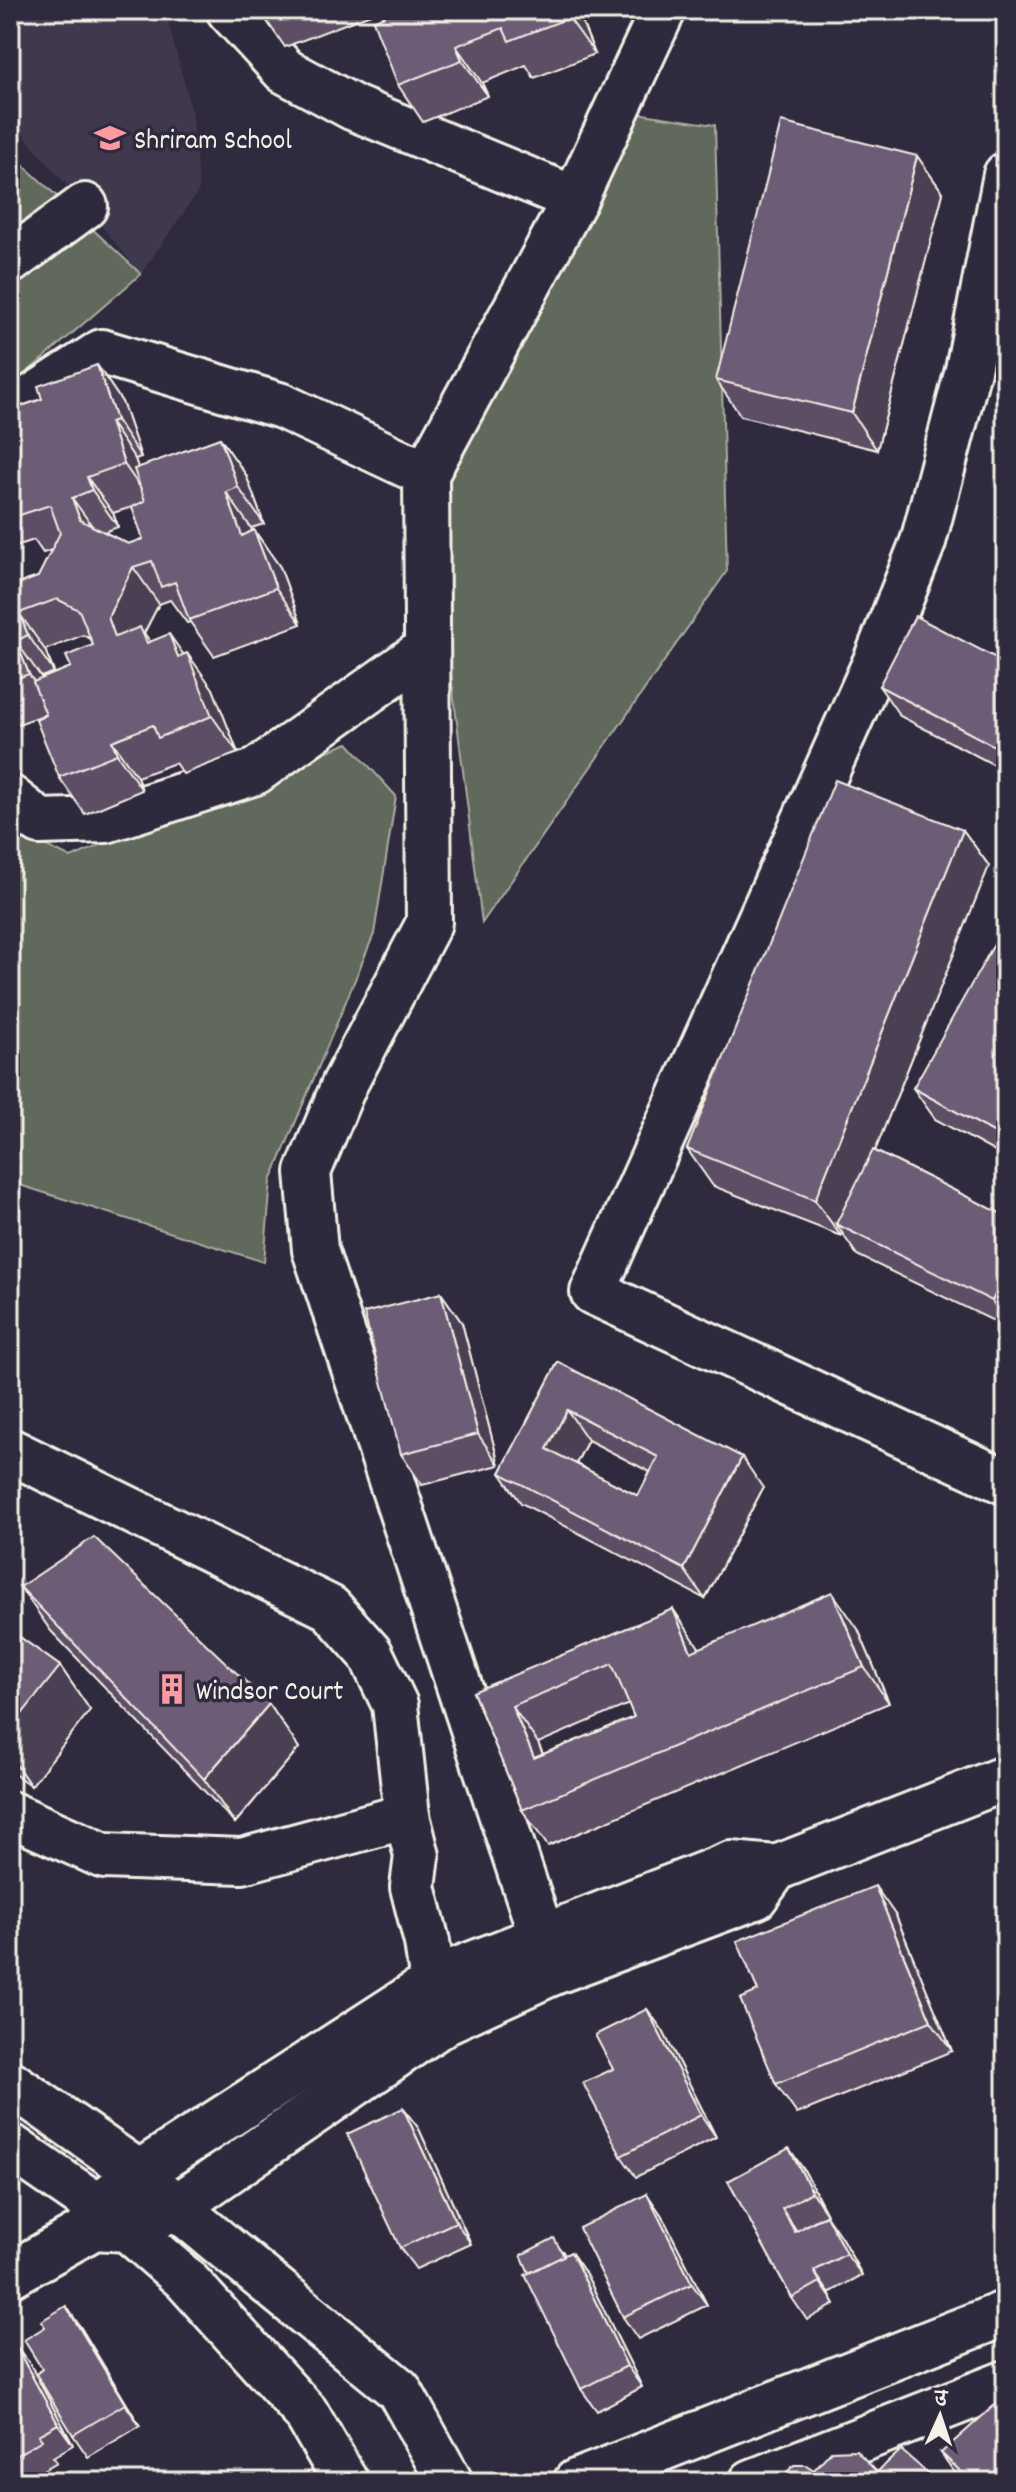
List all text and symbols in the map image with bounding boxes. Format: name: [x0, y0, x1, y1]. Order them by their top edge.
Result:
school or university icon: Shriram School: [93, 121, 127, 155]
place label: Shriram School: [134, 123, 292, 163]
building icon: Windsor Court: [155, 1672, 189, 1706]
place label: Windsor Court: [196, 1674, 343, 1714]
north arrow: [900, 2376, 980, 2456]
text: उ: [933, 2384, 949, 2415]

